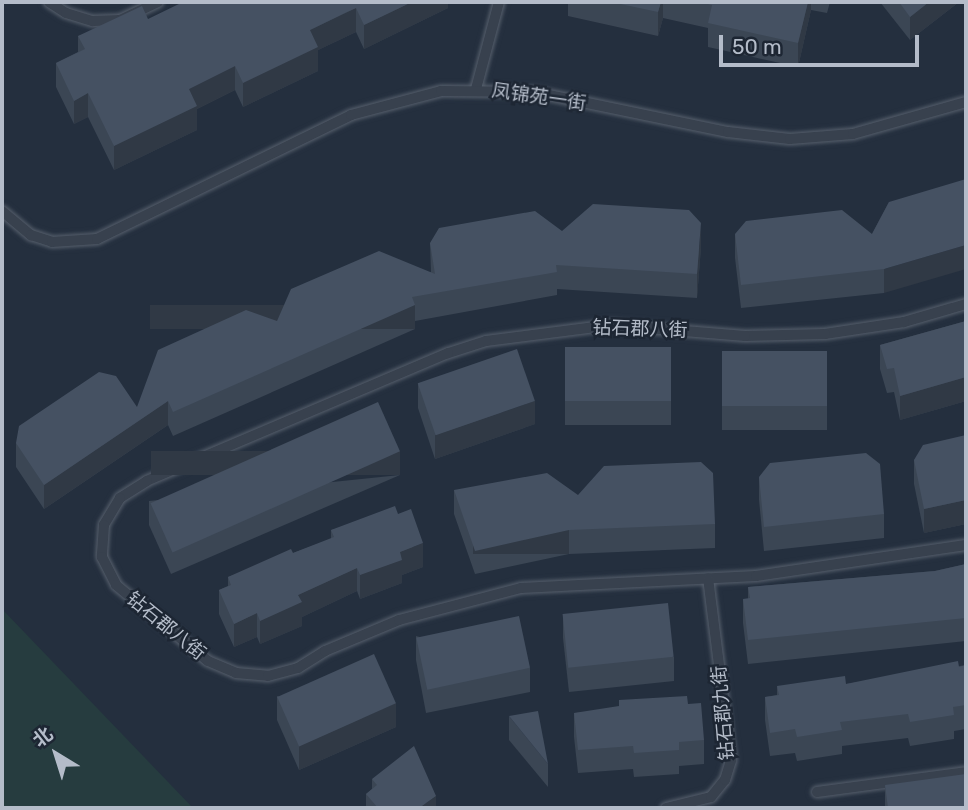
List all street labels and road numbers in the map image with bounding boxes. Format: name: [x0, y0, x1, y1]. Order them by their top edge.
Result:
street label: 凤锦苑一街: [490, 79, 588, 115]
street label: 钻石郡八街: [592, 316, 688, 342]
street label: 钻石郡八街: [122, 587, 210, 665]
street label: 钻石郡九街: [708, 665, 738, 761]

